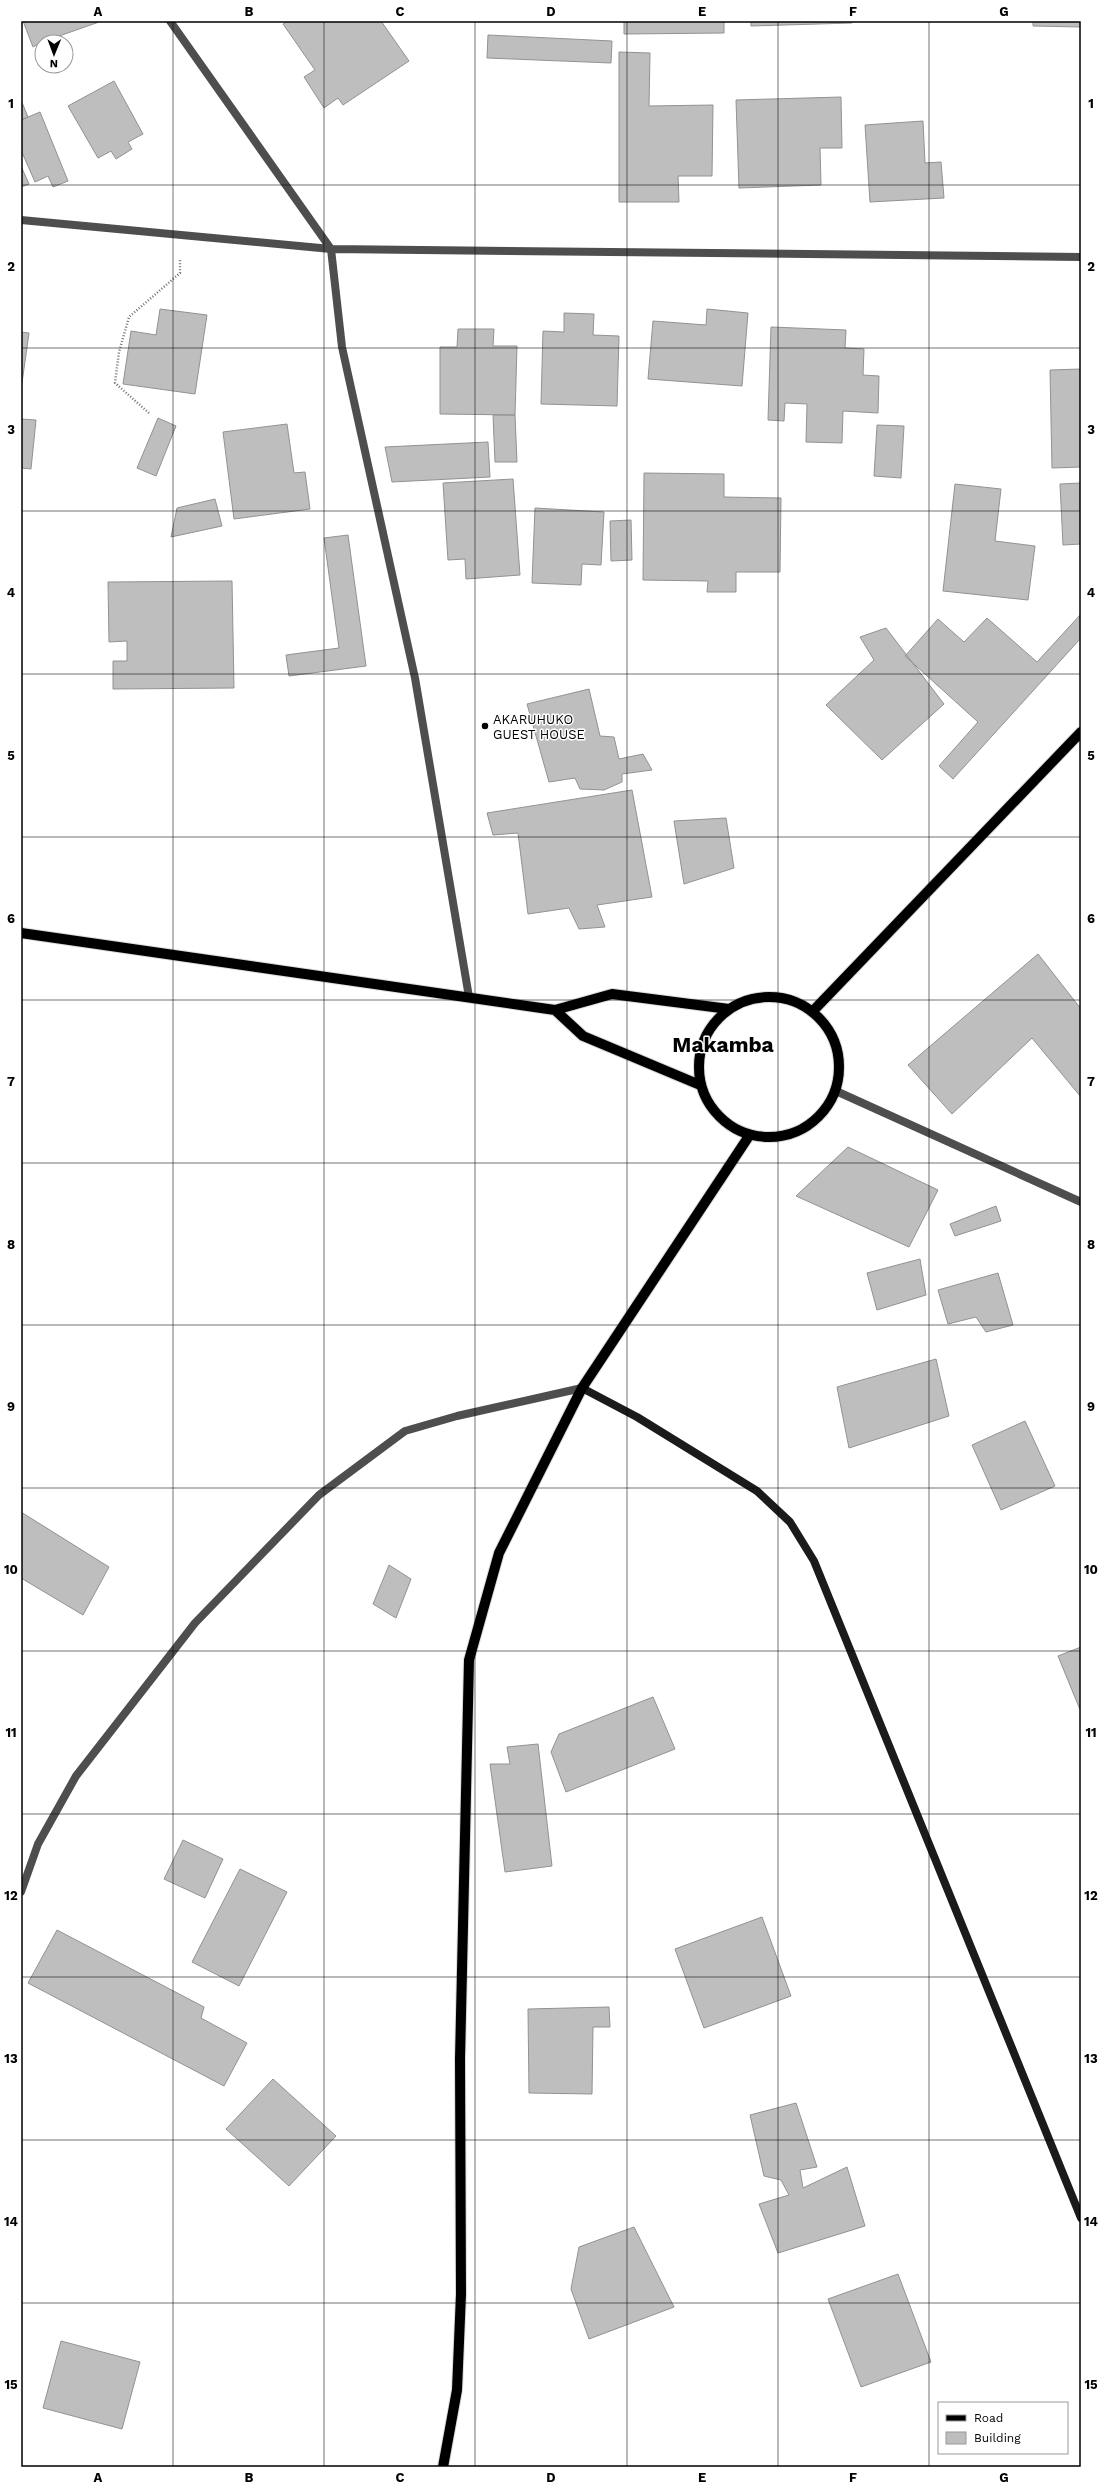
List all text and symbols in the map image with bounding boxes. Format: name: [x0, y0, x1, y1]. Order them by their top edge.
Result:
text: A: [94, 4, 103, 19]
text: B: [245, 4, 254, 19]
text: C: [396, 4, 405, 19]
text: D: [546, 4, 556, 19]
text: E: [698, 4, 706, 19]
text: F: [849, 4, 857, 19]
text: G: [999, 4, 1009, 19]
north arrow: [34, 34, 74, 74]
text: N: [50, 57, 58, 70]
text: 1: [8, 96, 14, 111]
text: 1: [1088, 96, 1094, 111]
text: 2: [7, 259, 15, 274]
text: 2: [1087, 259, 1095, 274]
text: 3: [7, 422, 15, 437]
text: 3: [1087, 422, 1095, 437]
text: 4: [7, 585, 16, 600]
text: 4: [1087, 585, 1096, 600]
place label: AKARUHUKO GUEST HOUSE: [493, 712, 585, 742]
marker: AKARUHUKO GUEST HOUSE: [480, 721, 490, 731]
text: 5: [7, 748, 15, 763]
text: 5: [1087, 748, 1095, 763]
text: 6: [7, 911, 15, 926]
text: 6: [1087, 911, 1095, 926]
district label: Makamba: [672, 1032, 775, 1057]
text: 7: [7, 1074, 15, 1089]
text: 7: [1087, 1074, 1095, 1089]
text: 8: [7, 1237, 15, 1252]
text: 8: [1087, 1237, 1095, 1252]
text: 9: [7, 1399, 15, 1414]
text: 9: [1087, 1399, 1095, 1414]
text: 10: [4, 1562, 18, 1577]
text: 10: [1084, 1562, 1098, 1577]
text: 11: [5, 1725, 17, 1740]
text: 11: [1085, 1725, 1097, 1740]
text: 12: [4, 1888, 18, 1903]
text: 12: [1084, 1888, 1098, 1903]
text: 13: [4, 2051, 18, 2066]
text: 13: [1084, 2051, 1098, 2066]
text: 14: [4, 2214, 19, 2229]
text: 14: [1084, 2214, 1099, 2229]
text: 15: [4, 2377, 18, 2392]
text: 15: [1084, 2377, 1098, 2392]
legend: [938, 2402, 1068, 2454]
text: Road: [974, 2411, 1003, 2425]
text: Building: [974, 2431, 1021, 2445]
text: A: [94, 2470, 103, 2485]
text: B: [245, 2470, 254, 2485]
text: C: [396, 2470, 405, 2485]
text: D: [546, 2470, 556, 2485]
text: E: [698, 2470, 706, 2485]
text: F: [849, 2470, 857, 2485]
text: G: [999, 2470, 1009, 2485]

